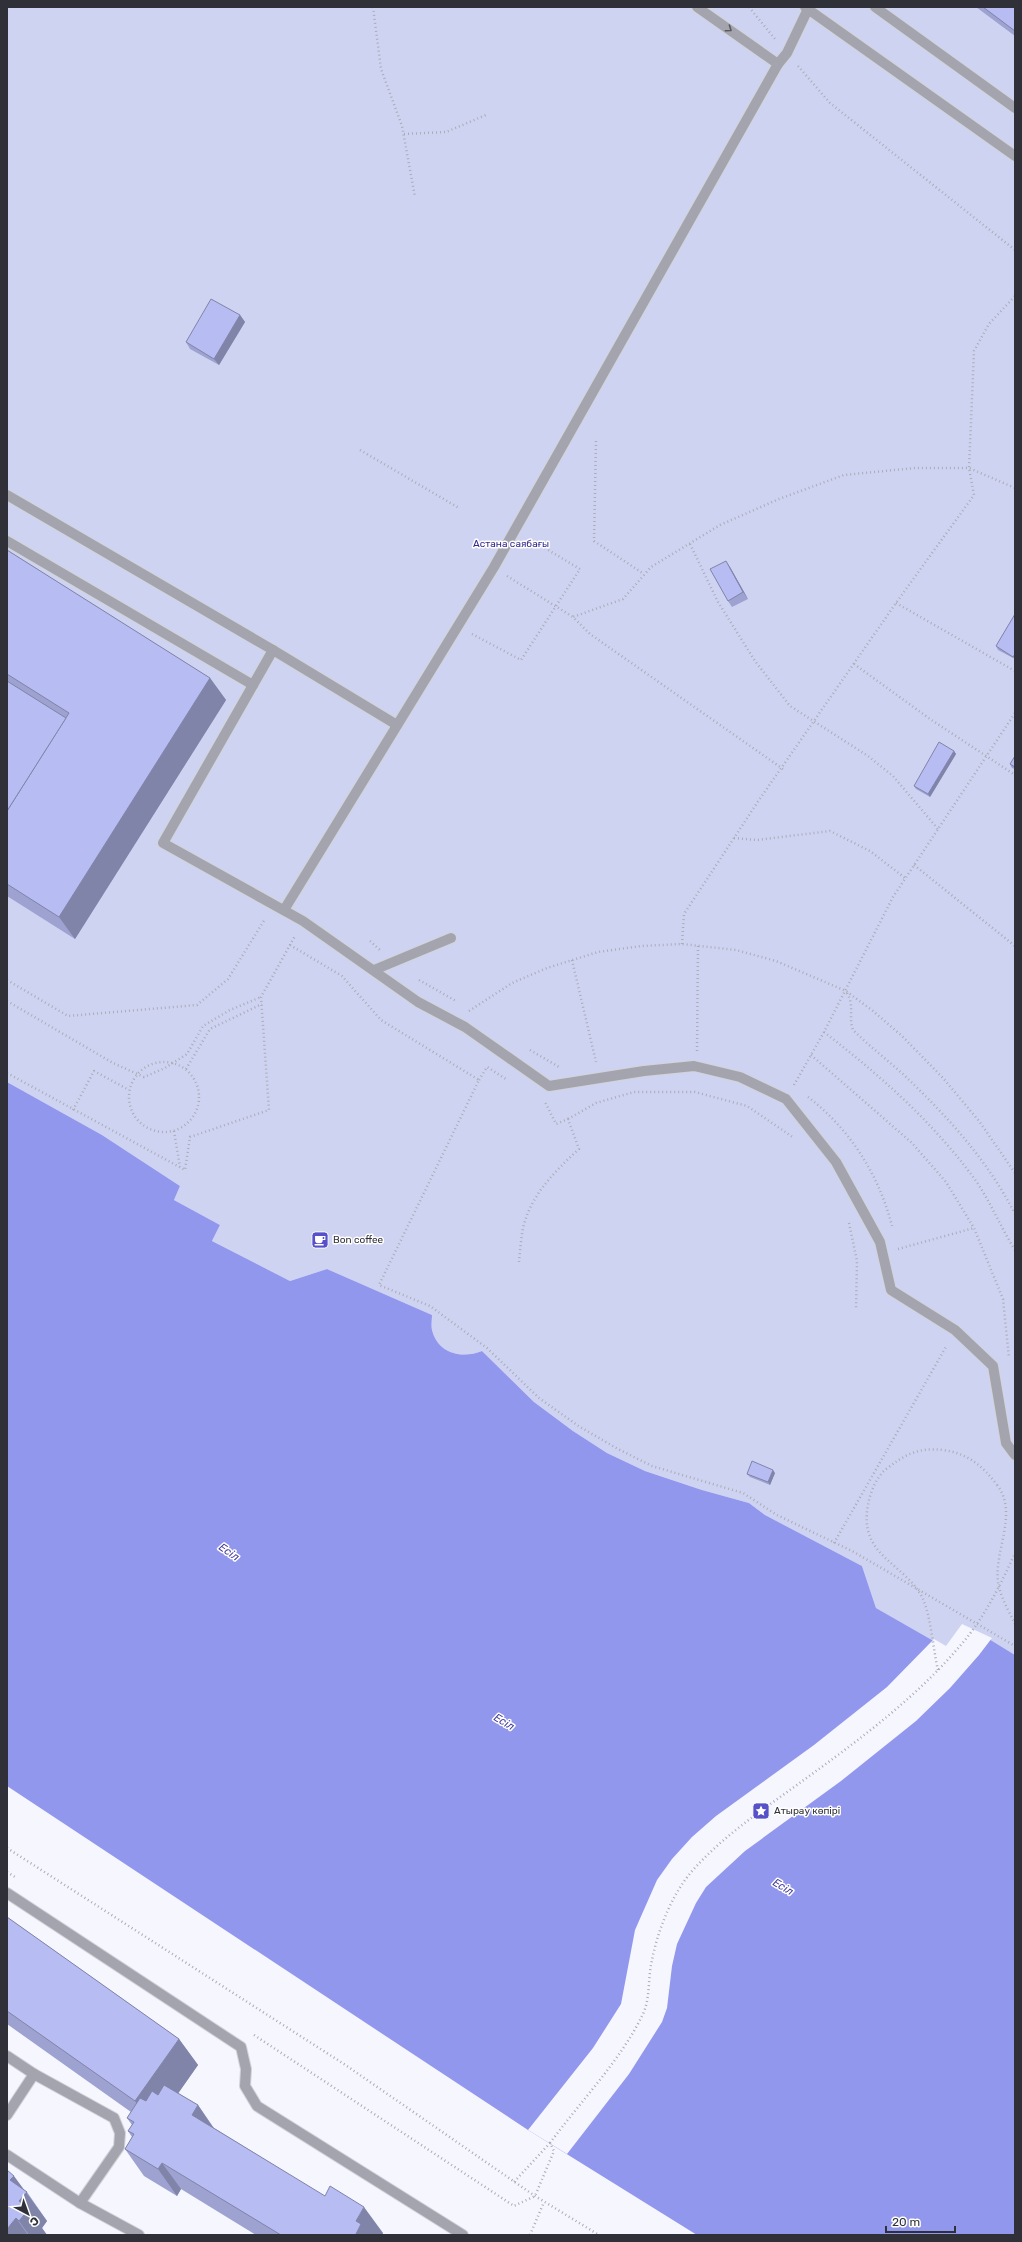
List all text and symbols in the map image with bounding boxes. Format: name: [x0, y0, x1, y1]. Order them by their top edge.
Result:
one-way arrow: [725, 24, 732, 32]
park label: Астана саябағы: [473, 538, 549, 550]
cafe icon: Bon coffee: [310, 1230, 330, 1250]
place label: Bon coffee: [333, 1234, 384, 1246]
water label: Есіл: [216, 1540, 242, 1564]
water label: Есіл: [491, 1711, 517, 1733]
place icon: Атырау көпірі: [751, 1801, 771, 1821]
place label: Атырау көпірі: [774, 1805, 840, 1817]
water label: Есіл: [770, 1876, 796, 1898]
north arrow: [8, 2194, 48, 2234]
scale bar: [886, 2208, 955, 2234]
text: С: [27, 2214, 41, 2229]
text: 20 m: [892, 2215, 920, 2229]

